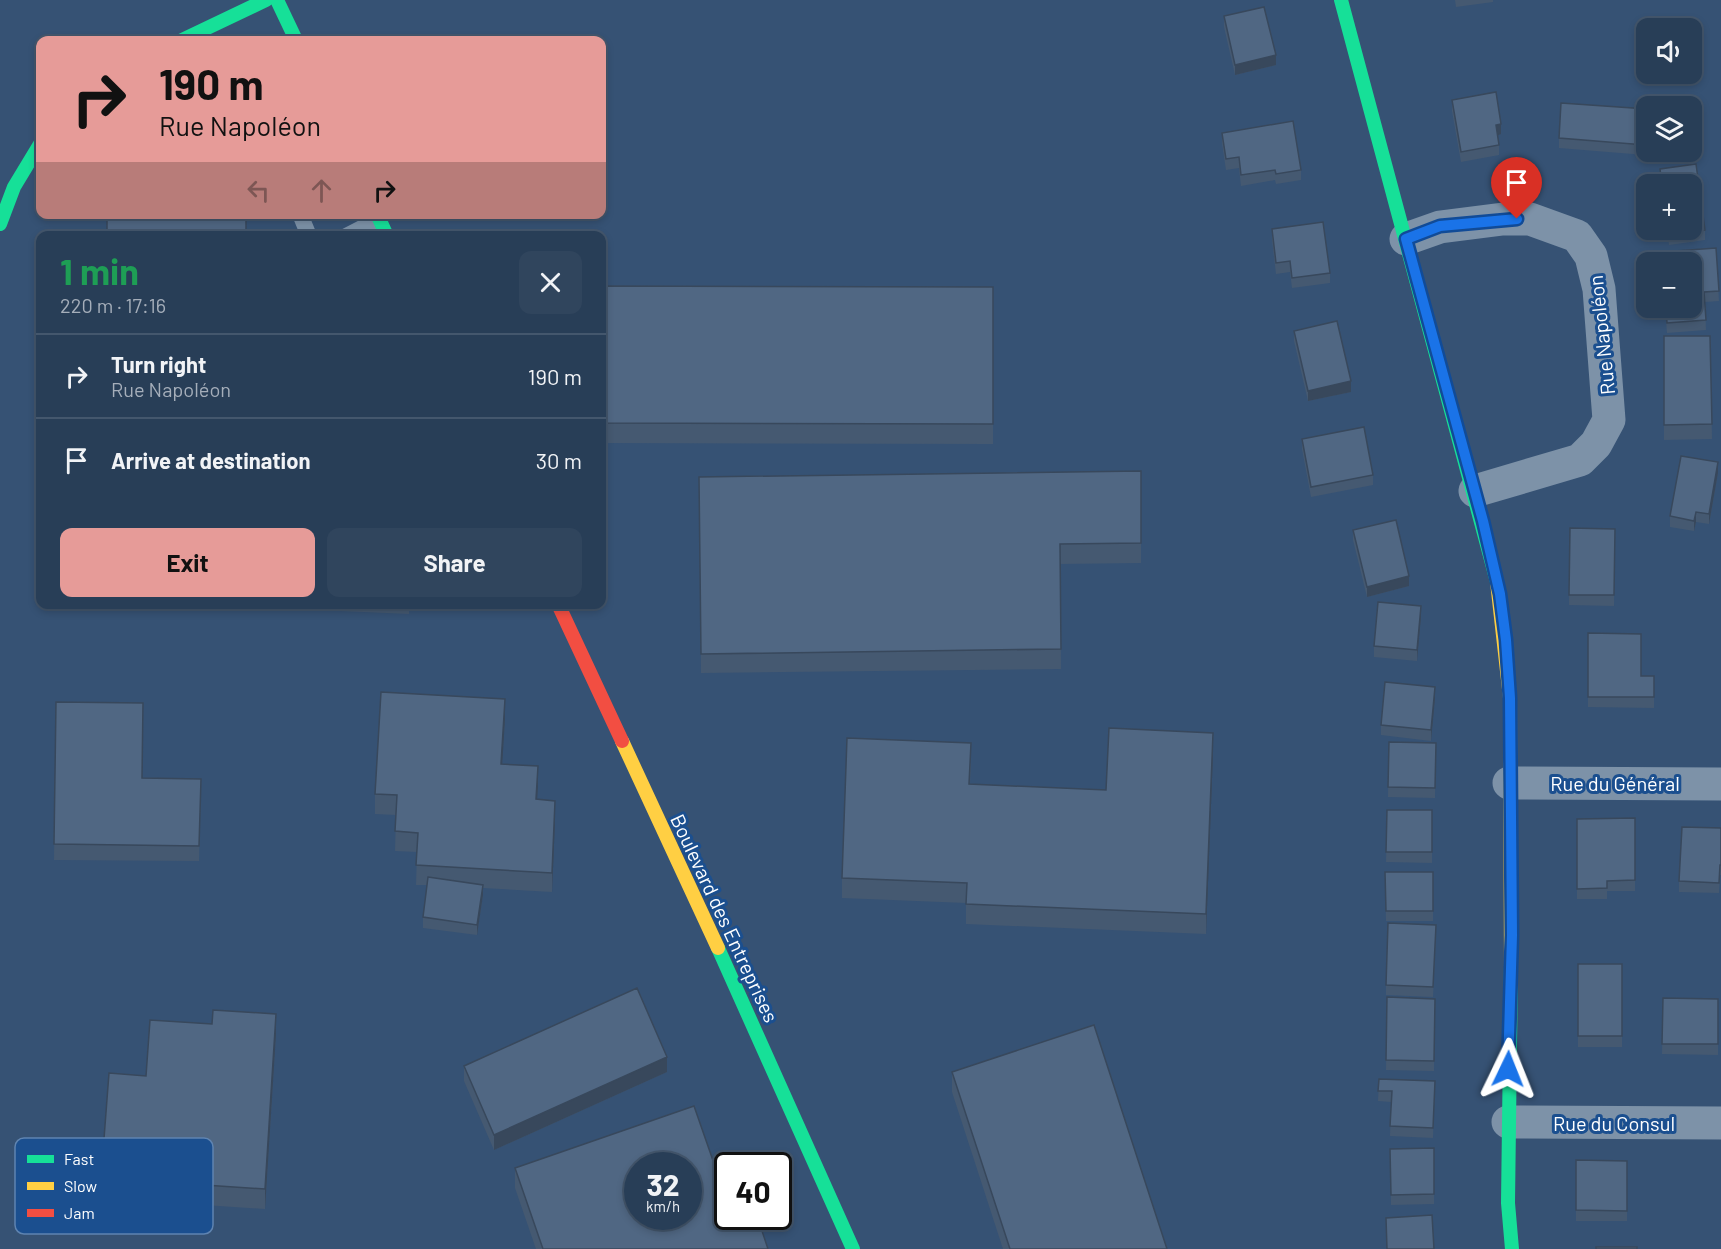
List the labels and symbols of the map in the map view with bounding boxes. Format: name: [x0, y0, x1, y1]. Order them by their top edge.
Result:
pin: [1491, 157, 1542, 219]
street label: Rue Napoléon: [1583, 274, 1619, 396]
street label: Rue du Général: [1550, 771, 1680, 795]
street label: Boulevard des Entreprises: [666, 810, 784, 1026]
position arrow: [1476, 1037, 1540, 1101]
street label: Rue du Consul: [1553, 1111, 1675, 1135]
legend: [15, 1138, 213, 1234]
text: Fast: [64, 1149, 94, 1168]
speed limit sign: 40: [714, 1152, 792, 1230]
text: Slow: [64, 1176, 97, 1195]
text: Jam: [64, 1203, 95, 1222]

